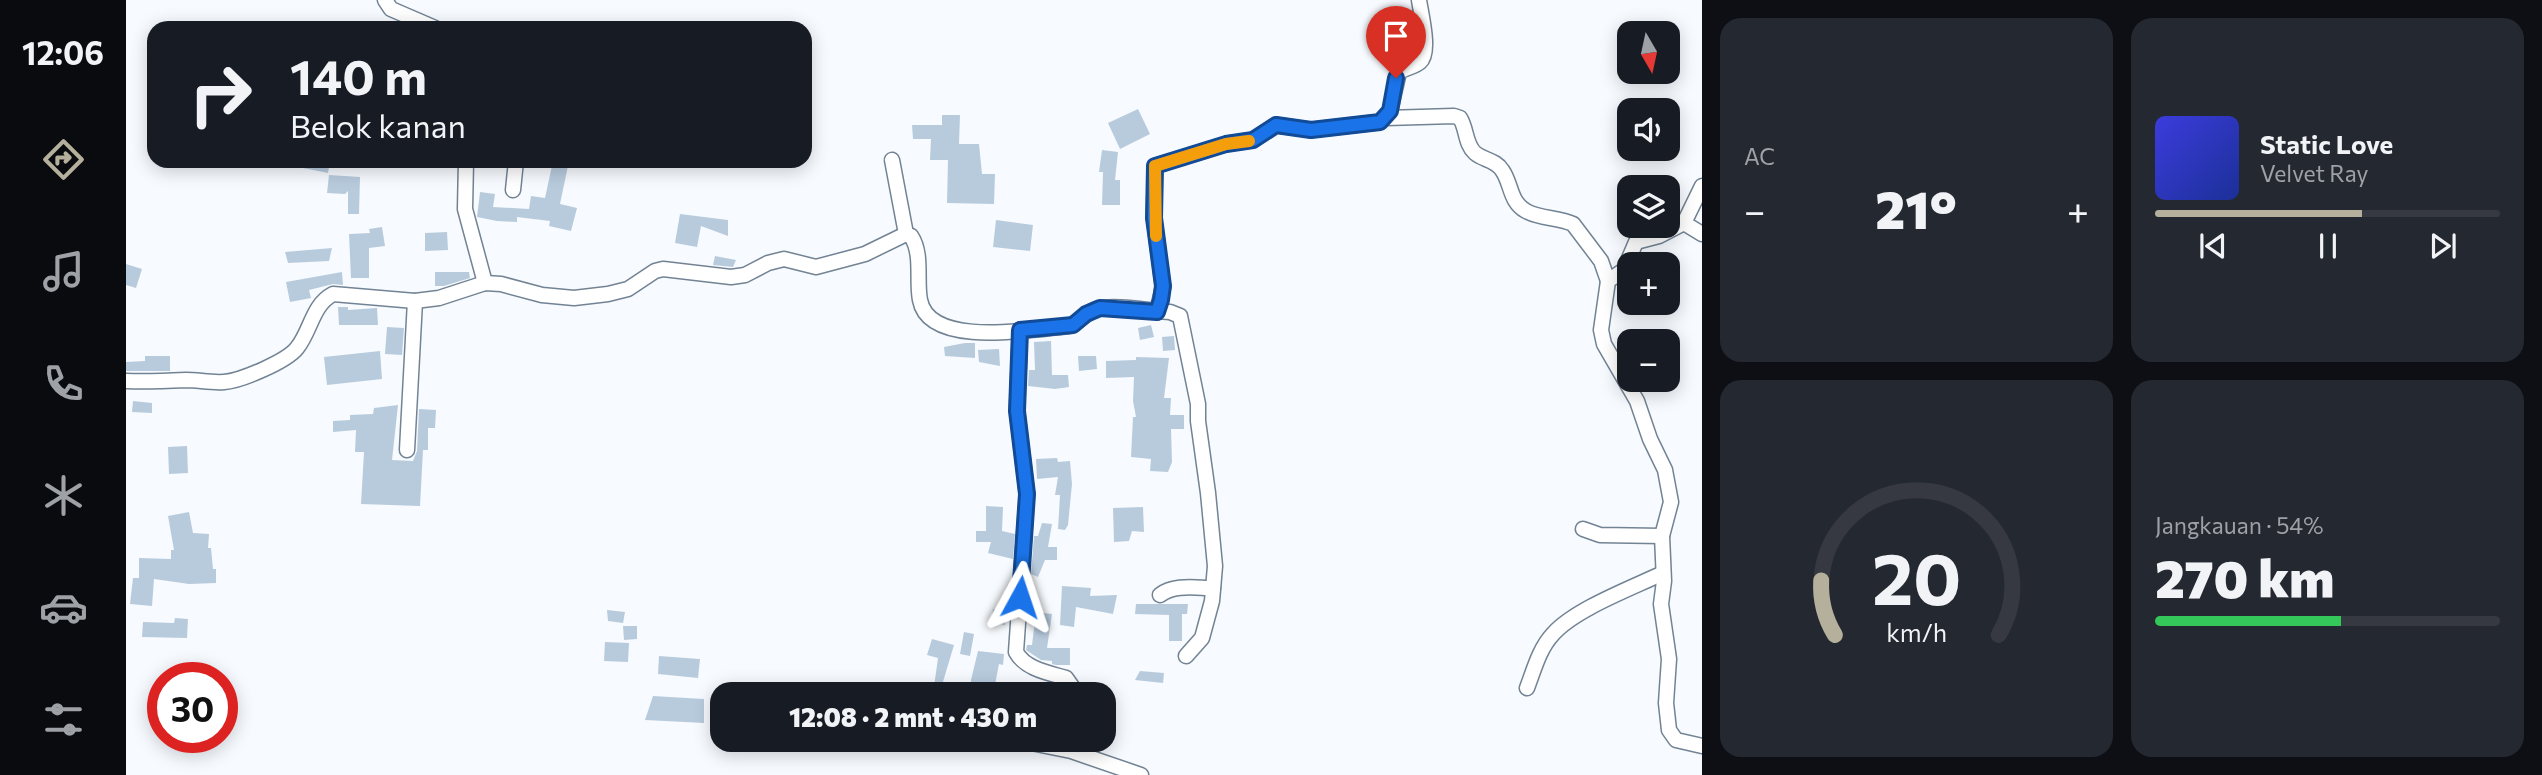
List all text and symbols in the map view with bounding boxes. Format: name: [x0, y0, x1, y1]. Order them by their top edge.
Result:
pin: [1366, 6, 1426, 78]
icon: arrive: [1377, 17, 1415, 55]
north arrow: [1617, 21, 1680, 84]
map controls: [1617, 21, 1680, 392]
text: 12:06: [22, 32, 104, 72]
text: 140 m: [290, 45, 427, 105]
icon: right: [175, 49, 266, 140]
button: sound: [1617, 98, 1680, 161]
text: Belok kanan: [290, 105, 466, 145]
text: Static Love: [2260, 128, 2393, 159]
icon: directions: [39, 135, 88, 184]
text: AC: [1744, 142, 1775, 170]
text: Velvet Ray: [2260, 159, 2368, 187]
button: layers: [1617, 175, 1680, 238]
text: 21°: [1875, 176, 1957, 240]
text: −: [1744, 186, 1766, 233]
text: +: [2067, 186, 2089, 233]
icon: previous: [2194, 227, 2232, 265]
icon: pause: [2309, 227, 2347, 265]
icon: next: [2424, 227, 2462, 265]
icon: music: [39, 247, 88, 296]
button: +: [1617, 252, 1680, 315]
button: −: [1617, 329, 1680, 392]
icon: phone: [39, 359, 88, 408]
icon: climate: [39, 471, 88, 520]
text: Jangkauan · 54%: [2155, 511, 2323, 539]
text: 20: [1872, 531, 1961, 620]
text: 270 km: [2155, 545, 2334, 609]
position arrow: [983, 560, 1057, 634]
icon: car: [39, 583, 88, 632]
text: km/h: [1886, 616, 1947, 646]
speed limit sign: 30: [147, 662, 238, 753]
icon: filters: [39, 695, 88, 744]
text: 12:08 · 2 mnt · 430 m: [789, 701, 1037, 732]

